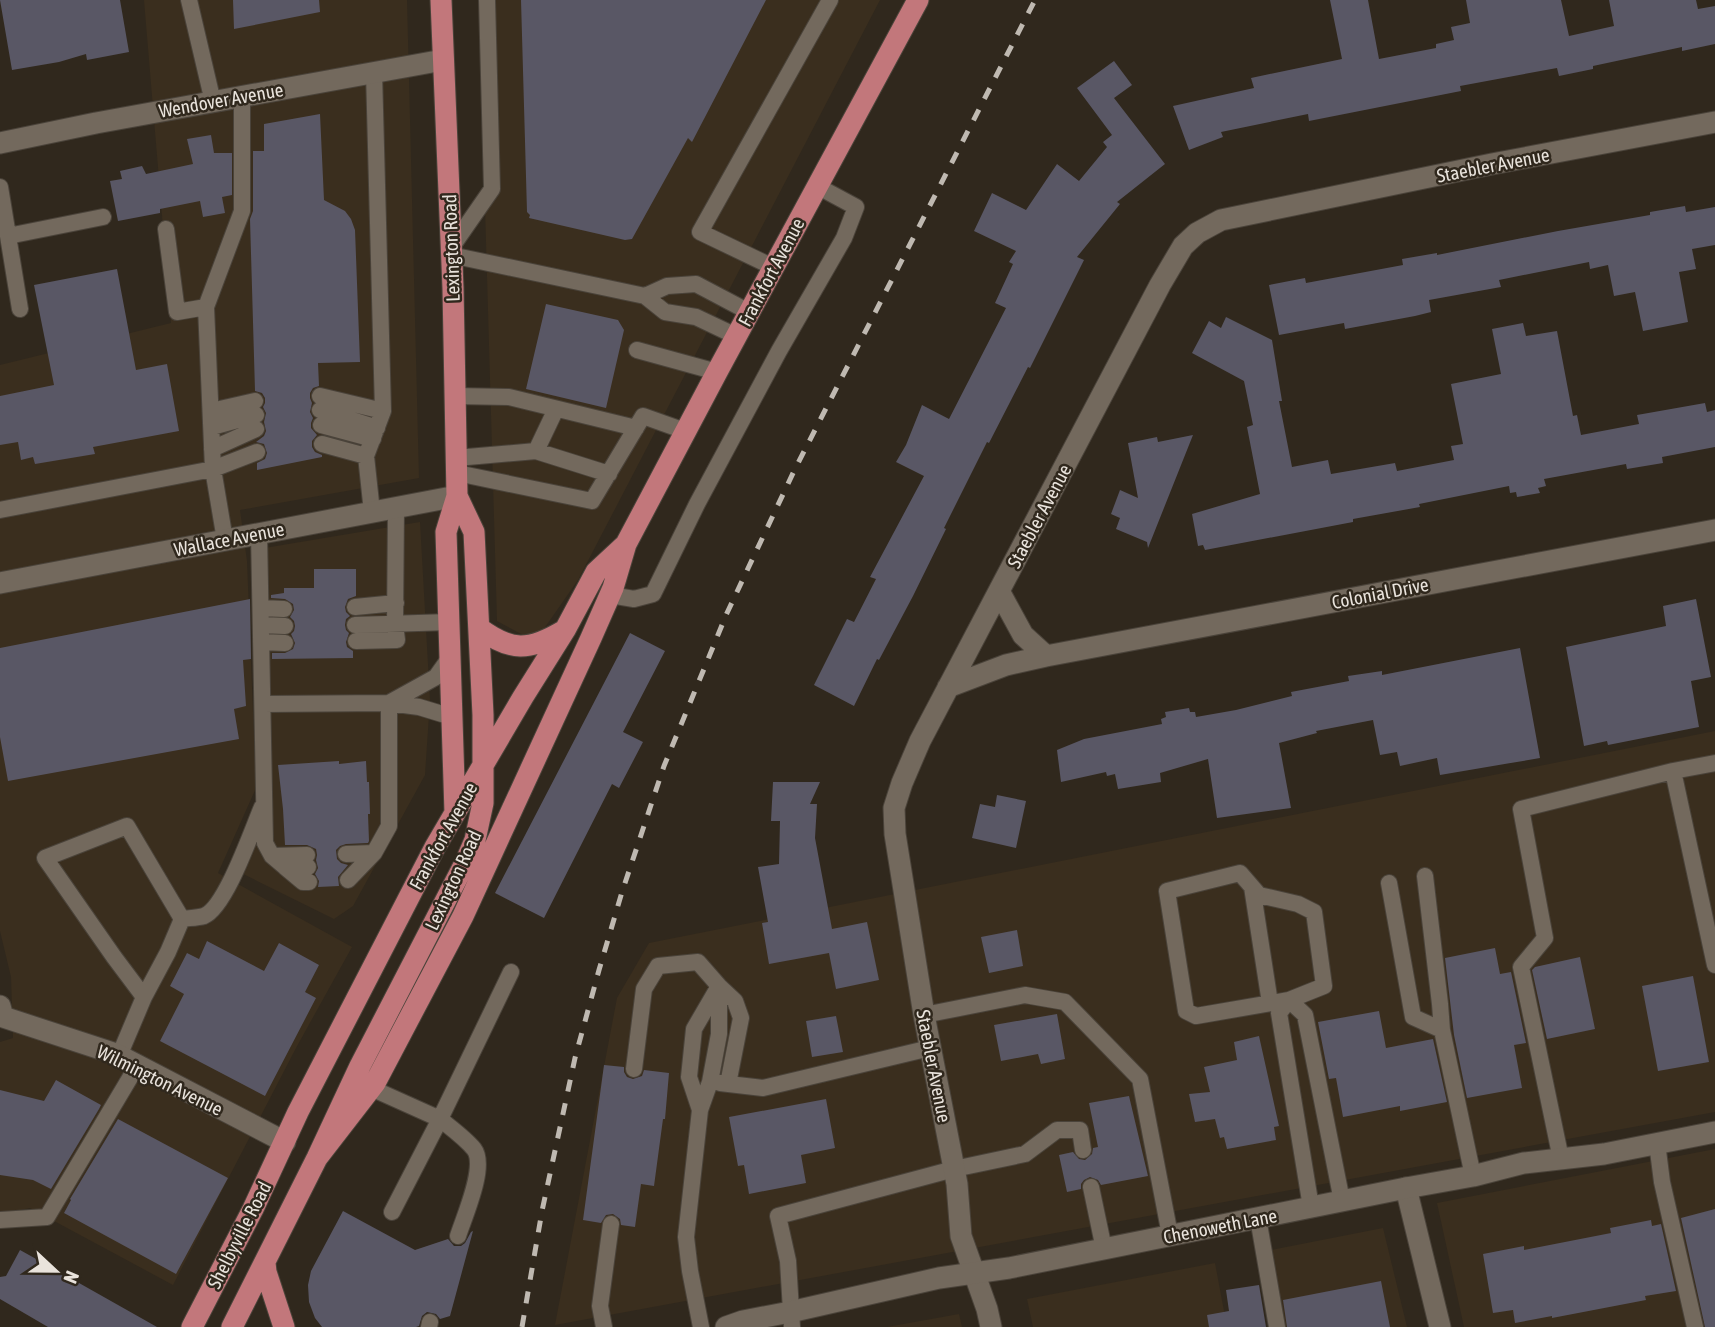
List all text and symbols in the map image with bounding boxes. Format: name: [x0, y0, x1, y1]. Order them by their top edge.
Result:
street label: Wendover Avenue: [157, 78, 285, 122]
street label: Staebler Avenue: [1435, 143, 1551, 187]
street label: Lexington Road: [438, 194, 464, 302]
street label: Frankfort Avenue: [733, 214, 809, 330]
street label: Staebler Avenue: [1002, 460, 1076, 572]
street label: Wallace Avenue: [172, 518, 286, 560]
street label: Colonial Drive: [1330, 573, 1430, 613]
street label: Frankfort Avenue: [404, 779, 482, 893]
street label: Lexington Road: [420, 827, 486, 933]
street label: Staebler Avenue: [912, 1008, 956, 1124]
street label: Wilmington Avenue: [93, 1040, 227, 1120]
street label: Shelbyville Road: [203, 1178, 275, 1292]
street label: Chenoweth Lane: [1161, 1204, 1279, 1248]
north arrow: [21, 1236, 91, 1306]
text: N: [59, 1268, 84, 1287]

